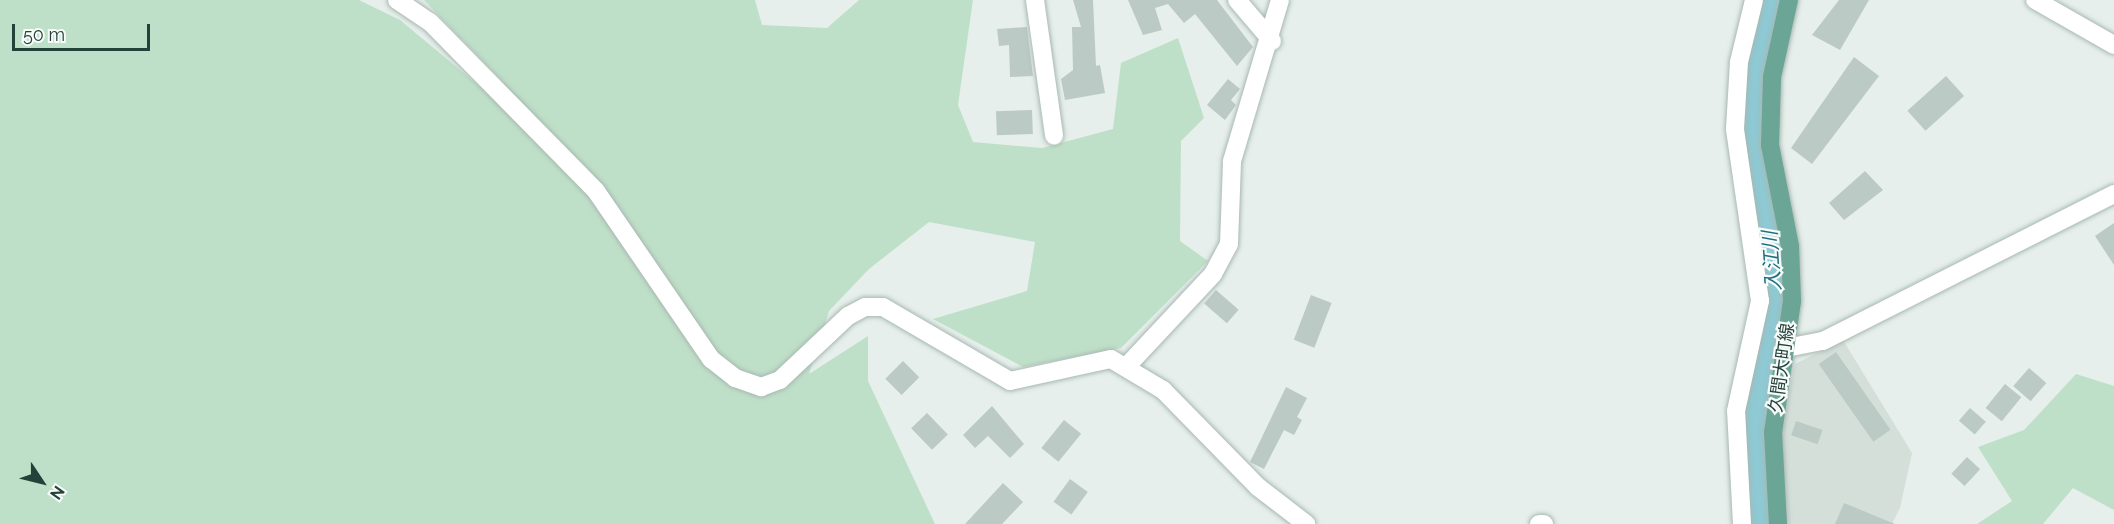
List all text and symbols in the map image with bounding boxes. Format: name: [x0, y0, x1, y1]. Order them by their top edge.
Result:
scale bar: [15, 12, 153, 50]
text: 50 m: [23, 24, 65, 45]
water label: 入江川: [1758, 230, 1786, 292]
street label: 久間大町線: [1765, 322, 1799, 414]
north arrow: [12, 452, 72, 512]
text: N: [46, 482, 68, 503]

